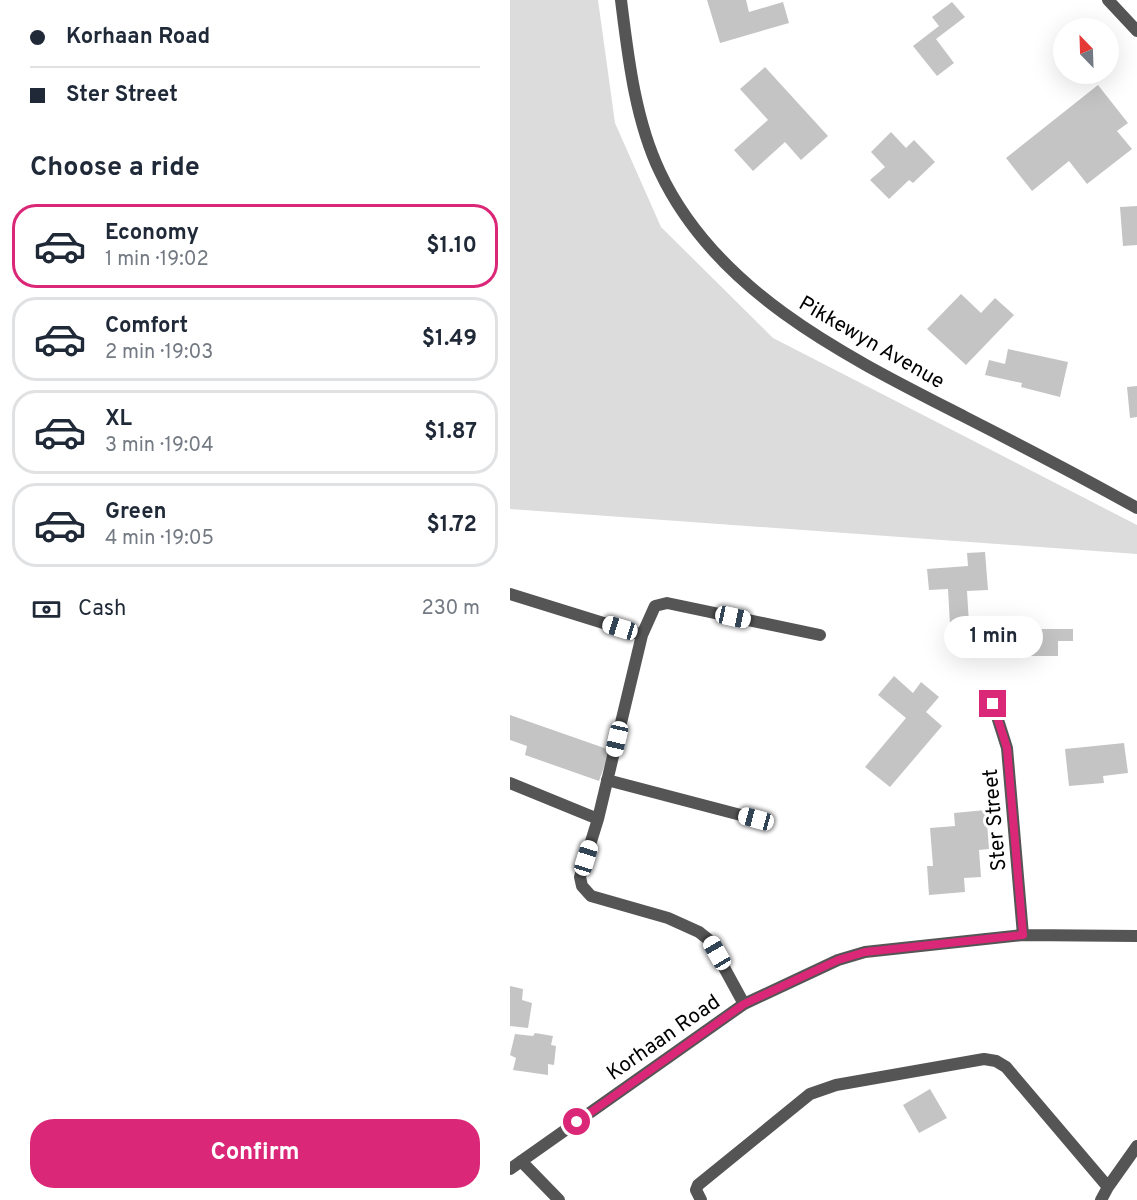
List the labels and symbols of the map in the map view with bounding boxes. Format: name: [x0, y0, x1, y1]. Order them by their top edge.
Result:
north arrow: [1053, 18, 1119, 84]
street label: Pikkewyn Avenue: [794, 291, 949, 396]
car: [714, 604, 752, 630]
car: [600, 614, 640, 642]
callout: 1 min: [944, 617, 1042, 659]
route end: [979, 690, 1006, 717]
car: [604, 719, 630, 759]
street label: Ster Street: [978, 768, 1013, 872]
car: [736, 806, 776, 832]
car: [572, 838, 600, 878]
car: [700, 933, 734, 973]
street label: Korhaan Road: [602, 989, 726, 1087]
route start: [563, 1108, 590, 1135]

